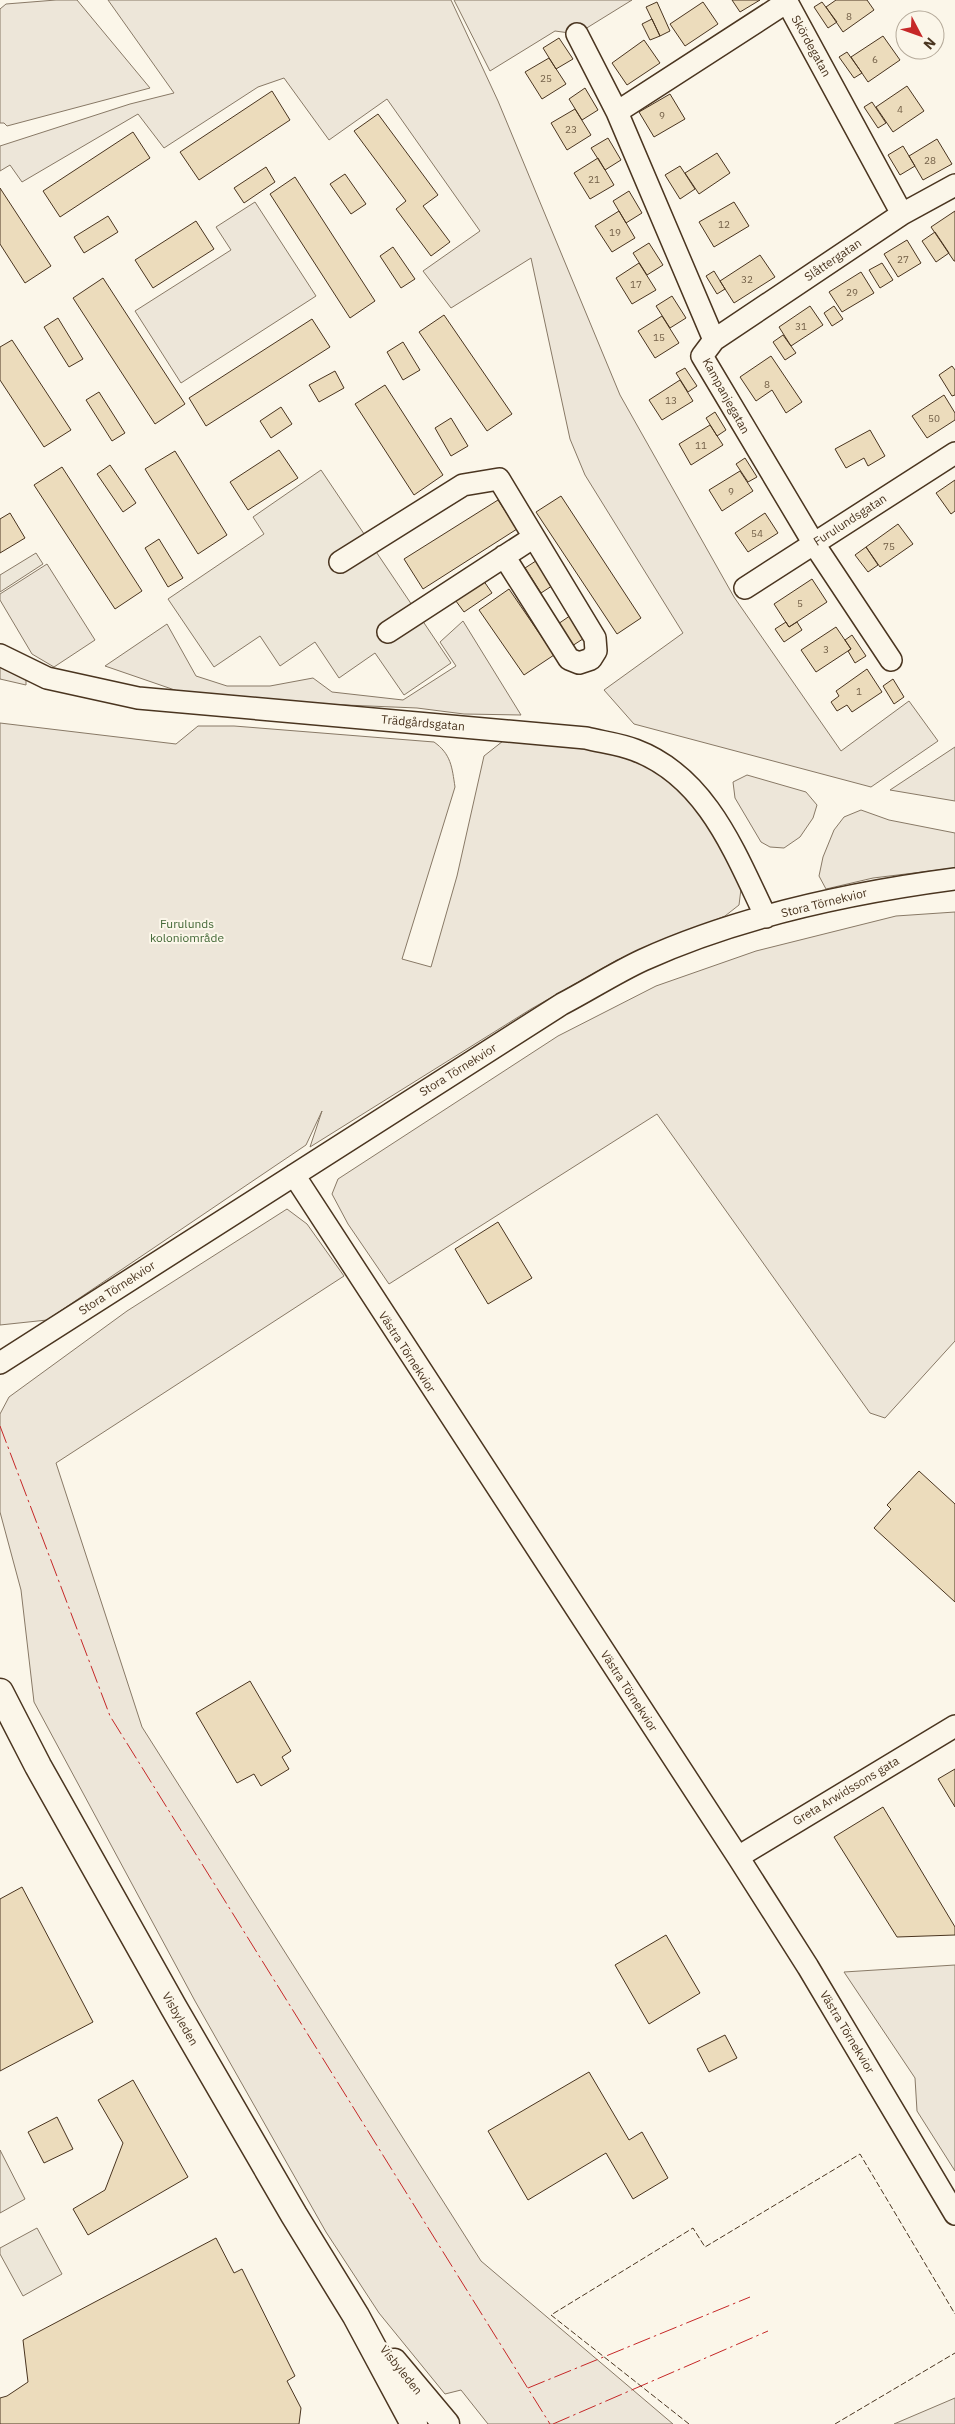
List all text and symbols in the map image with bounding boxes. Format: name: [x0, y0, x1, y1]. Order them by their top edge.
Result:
house number: 8: [846, 10, 852, 23]
north arrow: [895, 10, 945, 60]
street label: Skördegatan: [788, 12, 834, 79]
text: N: [920, 34, 940, 53]
house number: 6: [872, 53, 878, 66]
house number: 25: [540, 72, 552, 85]
house number: 4: [897, 103, 903, 116]
house number: 9: [659, 109, 665, 122]
house number: 23: [565, 123, 577, 136]
house number: 28: [924, 154, 936, 167]
house number: 21: [588, 173, 600, 186]
house number: 12: [718, 218, 730, 231]
house number: 19: [609, 226, 621, 239]
street label: Slåttergatan: [801, 235, 864, 284]
house number: 27: [897, 253, 909, 266]
house number: 32: [741, 273, 753, 286]
house number: 17: [630, 278, 642, 291]
house number: 29: [846, 286, 858, 299]
house number: 31: [795, 320, 807, 333]
house number: 15: [653, 331, 665, 344]
street label: Kampanjegatan: [699, 355, 753, 436]
house number: 8: [764, 378, 770, 391]
house number: 13: [665, 394, 677, 407]
house number: 50: [928, 412, 940, 425]
house number: 11: [695, 439, 707, 452]
house number: 9: [728, 485, 734, 498]
street label: Furulundsgatan: [810, 490, 889, 549]
house number: 54: [751, 527, 763, 540]
house number: 75: [883, 540, 895, 553]
house number: 5: [797, 597, 803, 610]
house number: 3: [823, 643, 829, 656]
house number: 1: [856, 685, 862, 698]
street label: Trädgårdsgatan: [381, 711, 465, 734]
street label: Stora Törnekvior: [779, 884, 869, 920]
park label: Furulunds koloniområde: [150, 916, 224, 945]
street label: Stora Törnekvior: [416, 1040, 500, 1099]
street label: Stora Törnekvior: [76, 1257, 158, 1318]
street label: Västra Törnekvior: [376, 1308, 440, 1396]
street label: Västra Törnekvior: [598, 1647, 662, 1735]
street label: Greta Arwidssons gata: [790, 1753, 902, 1828]
street label: Västra Törnekvior: [817, 1988, 878, 2076]
street label: Visbyleden: [159, 1989, 202, 2048]
street label: Visbyleden: [377, 2342, 426, 2397]

